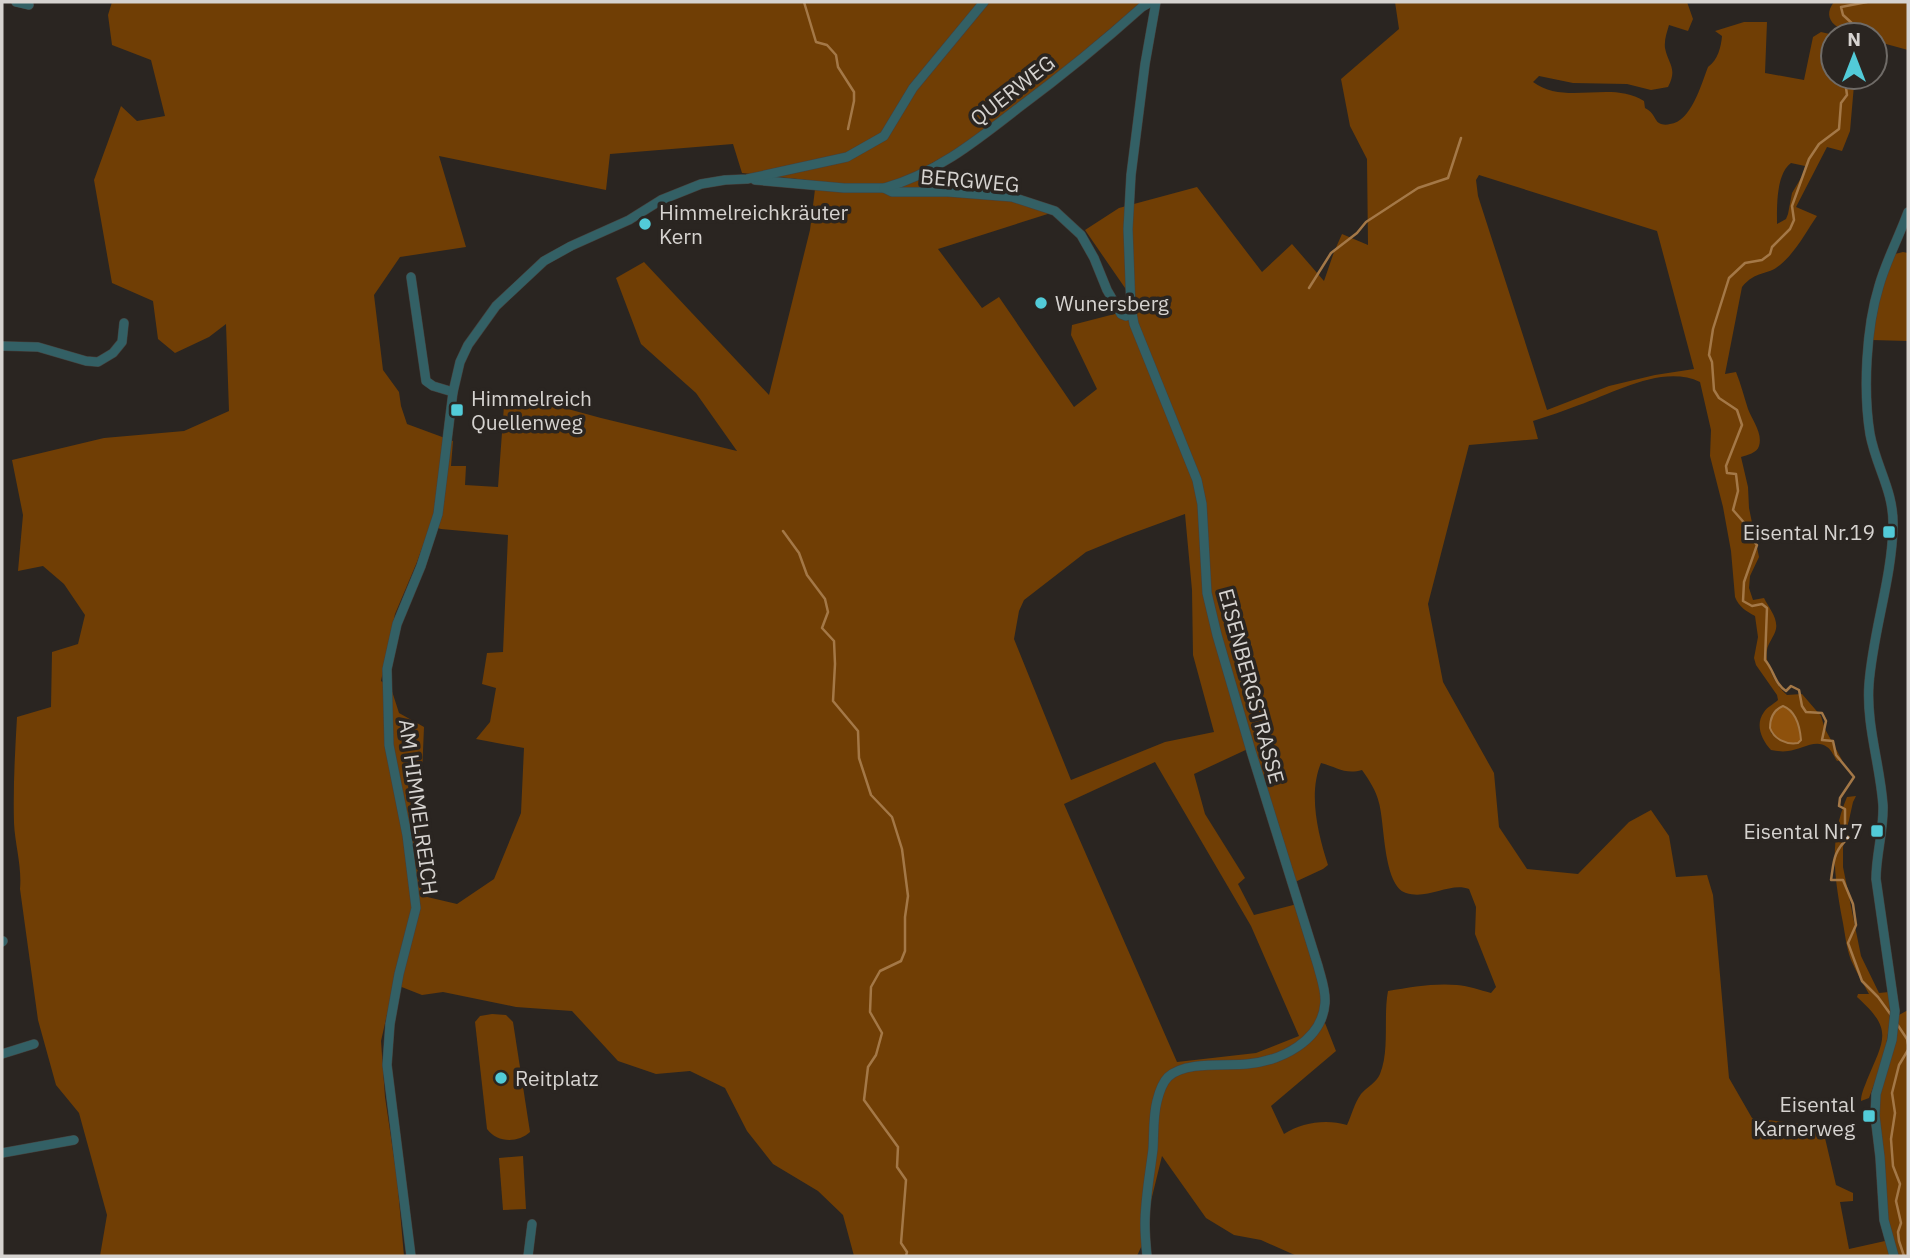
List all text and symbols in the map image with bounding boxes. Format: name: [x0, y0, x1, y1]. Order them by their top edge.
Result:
north arrow: [1819, 21, 1889, 91]
text: N: [1847, 27, 1861, 51]
street label: QUERWEG: [964, 48, 1060, 132]
street label: BERGWEG: [919, 162, 1021, 198]
place label: Himmelreichkräuter Kern: [659, 198, 849, 250]
marker: Himmelreichkräuter Kern: [637, 216, 653, 232]
place label: Wunersberg: [1055, 289, 1169, 317]
marker: Wunersberg: [1033, 295, 1049, 311]
place label: Himmelreich Quellenweg: [471, 384, 592, 436]
marker: Himmelreich Quellenweg: [449, 402, 465, 418]
place label: Eisental Nr.19: [1743, 518, 1875, 546]
marker: Eisental Nr.19: [1881, 524, 1897, 540]
street label: EISENBERGSTRASSE: [1212, 585, 1292, 787]
street label: AM HIMMELREICH: [393, 717, 445, 897]
place label: Eisental Nr.7: [1743, 817, 1863, 845]
marker: Eisental Nr.7: [1869, 823, 1885, 839]
place label: Reitplatz: [515, 1064, 599, 1092]
marker: Reitplatz: [493, 1070, 509, 1086]
place label: Eisental Karnerweg: [1753, 1090, 1855, 1142]
marker: Eisental Karnerweg: [1861, 1108, 1877, 1124]

